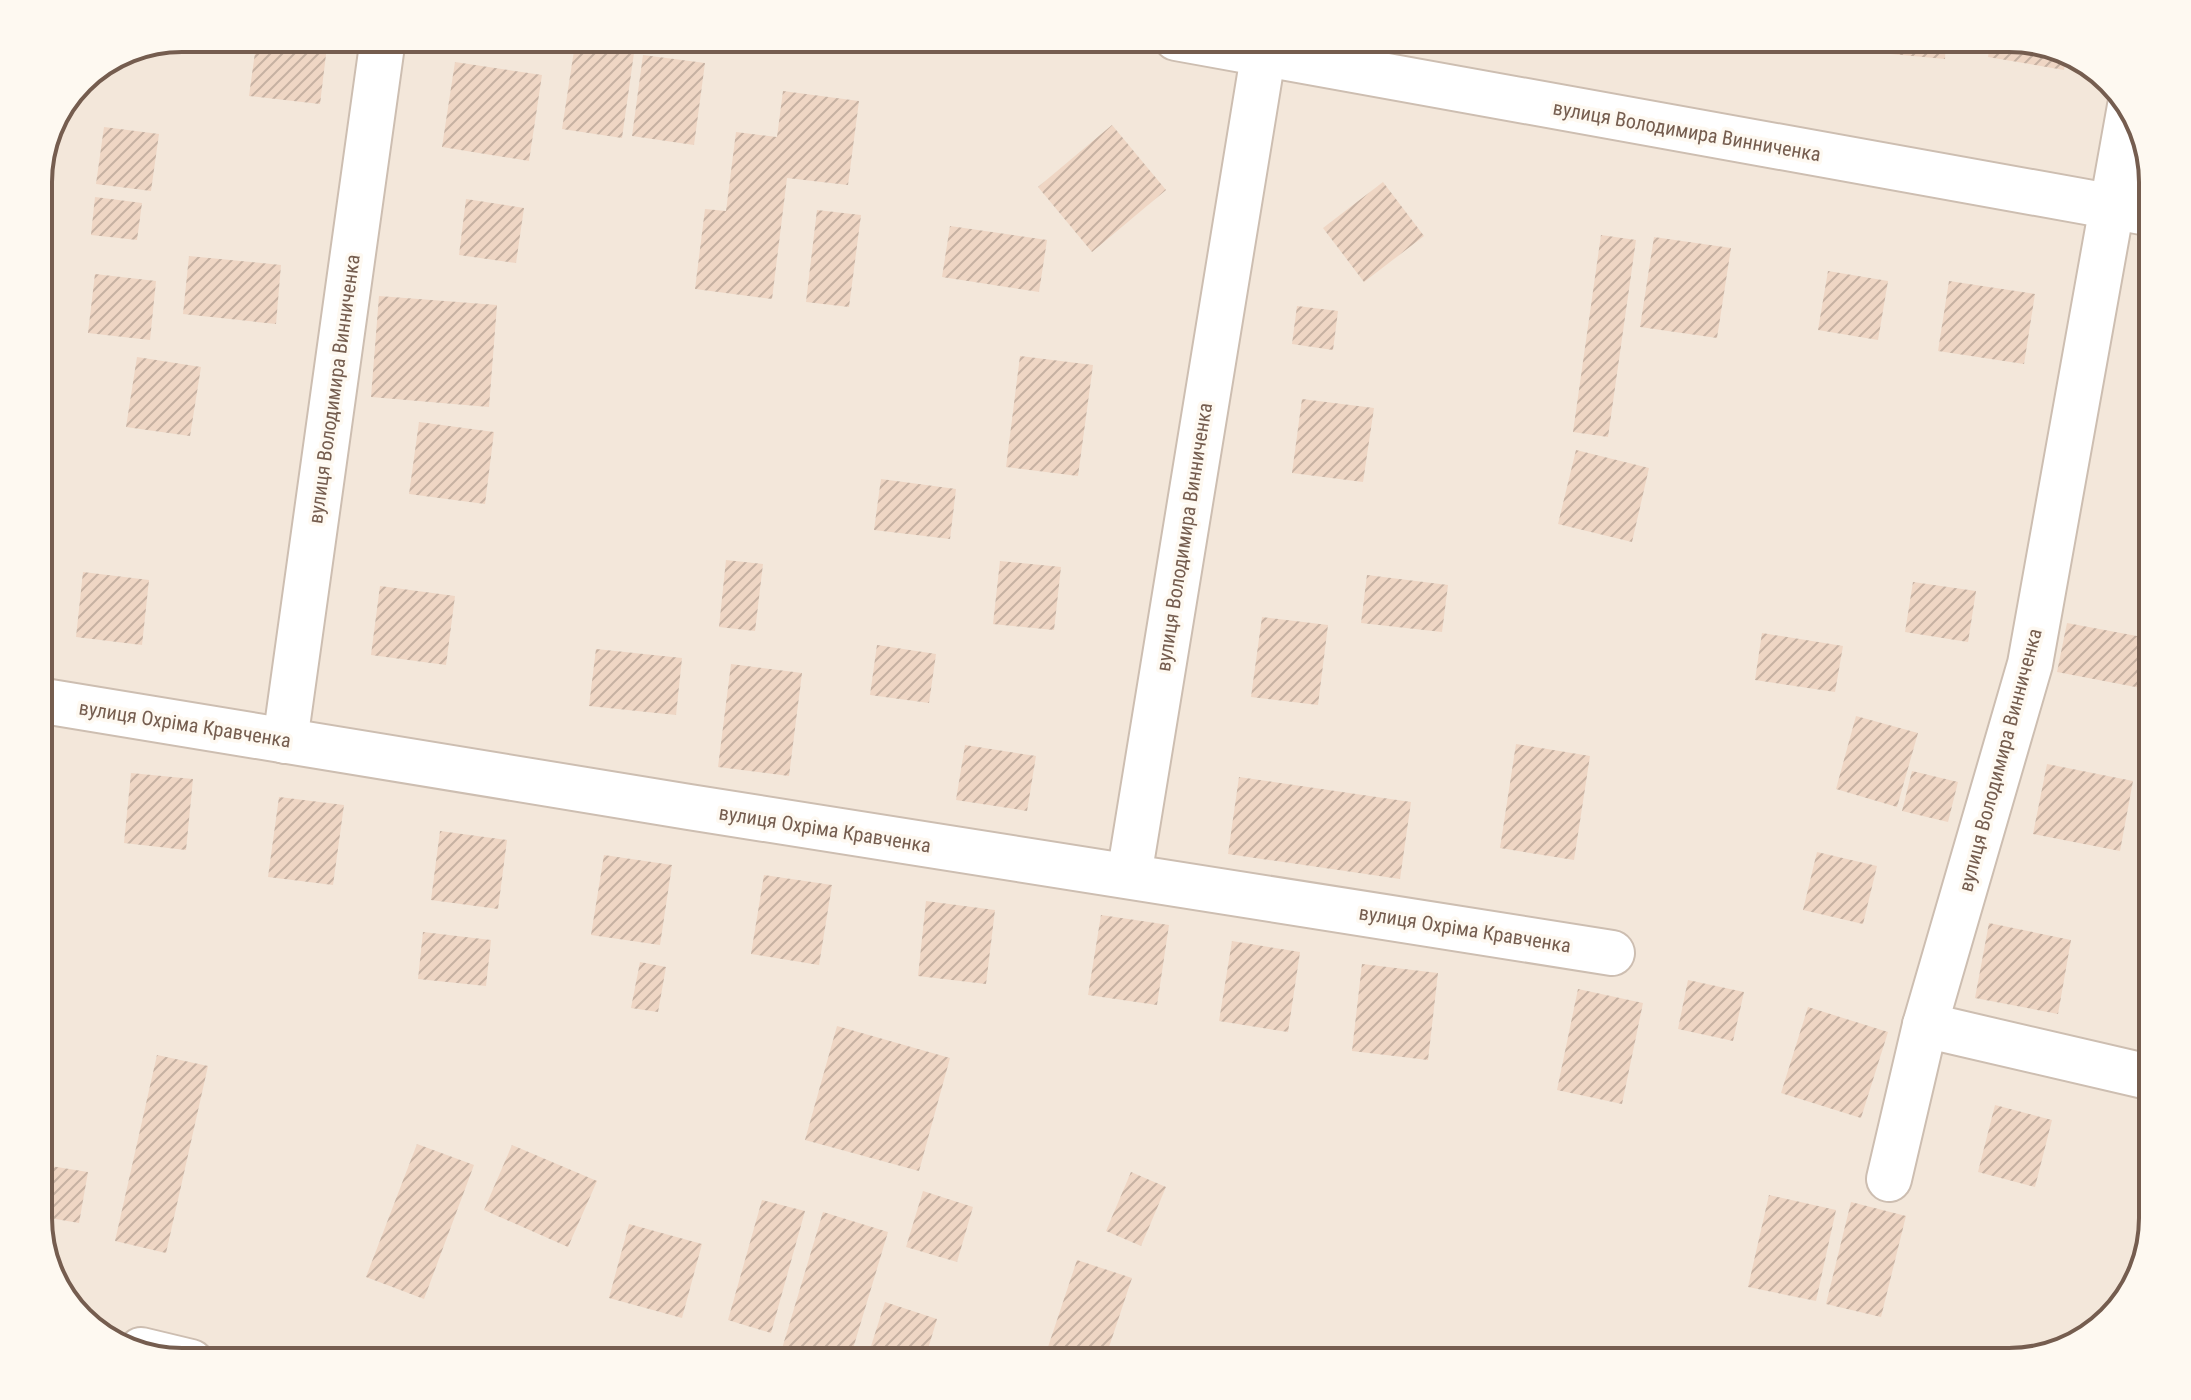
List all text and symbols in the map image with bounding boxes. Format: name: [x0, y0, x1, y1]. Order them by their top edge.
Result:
street label: вулиця Володимира Винниченка: [1551, 96, 1823, 166]
street label: вулиця Володимира Винниченка: [303, 253, 365, 525]
street label: вулиця Володимира Винниченка: [1151, 401, 1217, 673]
street label: вулиця Володимира Винниченка: [1953, 626, 2047, 894]
street label: вулиця Охріма Кравченка: [77, 695, 293, 753]
street label: вулиця Охріма Кравченка: [717, 800, 933, 858]
street label: вулиця Охріма Кравченка: [1357, 900, 1573, 958]

